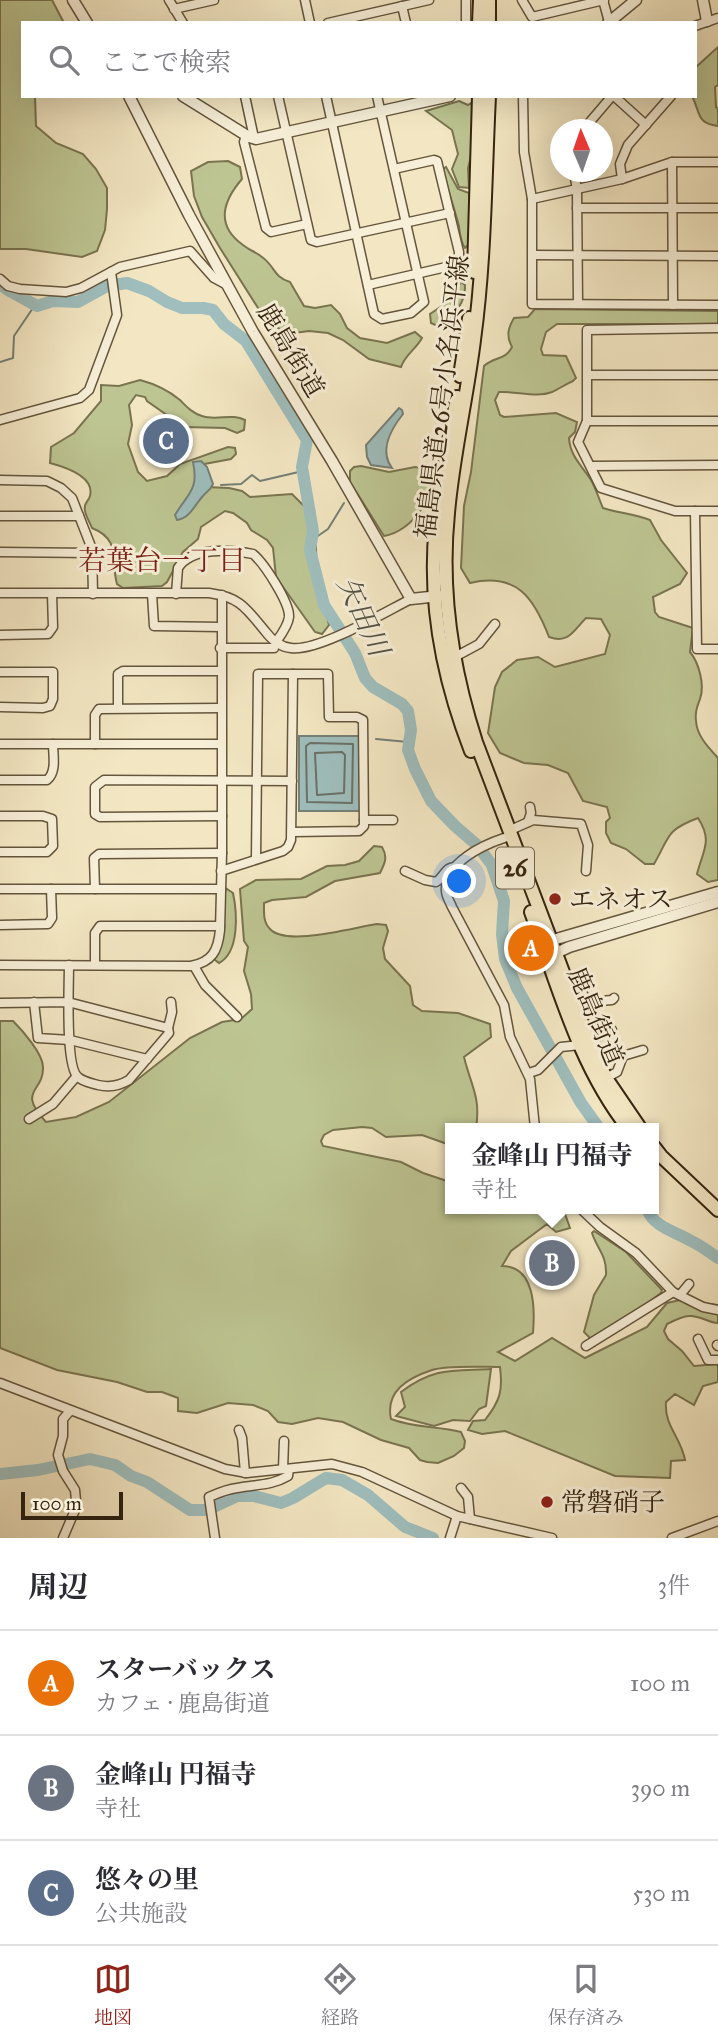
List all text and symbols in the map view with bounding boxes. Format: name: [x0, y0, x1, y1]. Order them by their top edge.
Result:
search box: [21, 21, 697, 98]
icon: search: [45, 41, 83, 79]
text: ここで検索: [101, 46, 231, 78]
north arrow: [550, 119, 613, 182]
street label: 福島県道26号小名浜平線: [409, 253, 475, 541]
street label: 鹿島街道: [250, 297, 332, 403]
pin: C: [143, 415, 189, 467]
district label: 若葉台一丁目: [78, 543, 246, 578]
water label: 矢田川: [329, 571, 398, 664]
road number: 26: [496, 848, 534, 888]
your location: [442, 864, 476, 898]
place label: エネオス: [569, 883, 673, 915]
marker: エネオス: [547, 891, 563, 907]
pin: A: [508, 922, 554, 974]
street label: 鹿島街道: [561, 962, 631, 1070]
popup: [445, 1123, 659, 1214]
text: 金峰山 円福寺: [471, 1139, 633, 1171]
text: 寺社: [471, 1175, 517, 1203]
pin: B: [529, 1237, 575, 1289]
place label: 常磐硝子: [561, 1486, 665, 1518]
scale bar: [21, 1489, 122, 1521]
text: 100 m: [32, 1492, 82, 1515]
marker: 常磐硝子: [539, 1494, 555, 1510]
text: 周辺: [28, 1569, 88, 1605]
text: 3件: [658, 1571, 690, 1599]
text: スターバックス: [95, 1653, 275, 1685]
text: A: [43, 1669, 59, 1697]
text: 100 m: [630, 1669, 690, 1697]
text: カフェ · 鹿島街道: [95, 1689, 270, 1717]
text: 金峰山 円福寺: [95, 1758, 257, 1790]
text: B: [43, 1774, 59, 1802]
text: 390 m: [631, 1774, 690, 1802]
text: 寺社: [95, 1794, 141, 1822]
text: 悠々の里: [95, 1863, 199, 1895]
text: C: [43, 1879, 59, 1907]
text: 530 m: [632, 1879, 690, 1907]
text: 公共施設: [95, 1899, 187, 1927]
tab: 地図: [94, 1960, 132, 2029]
tab: 経路: [321, 1960, 359, 2029]
tab: 保存済み: [548, 1960, 624, 2029]

